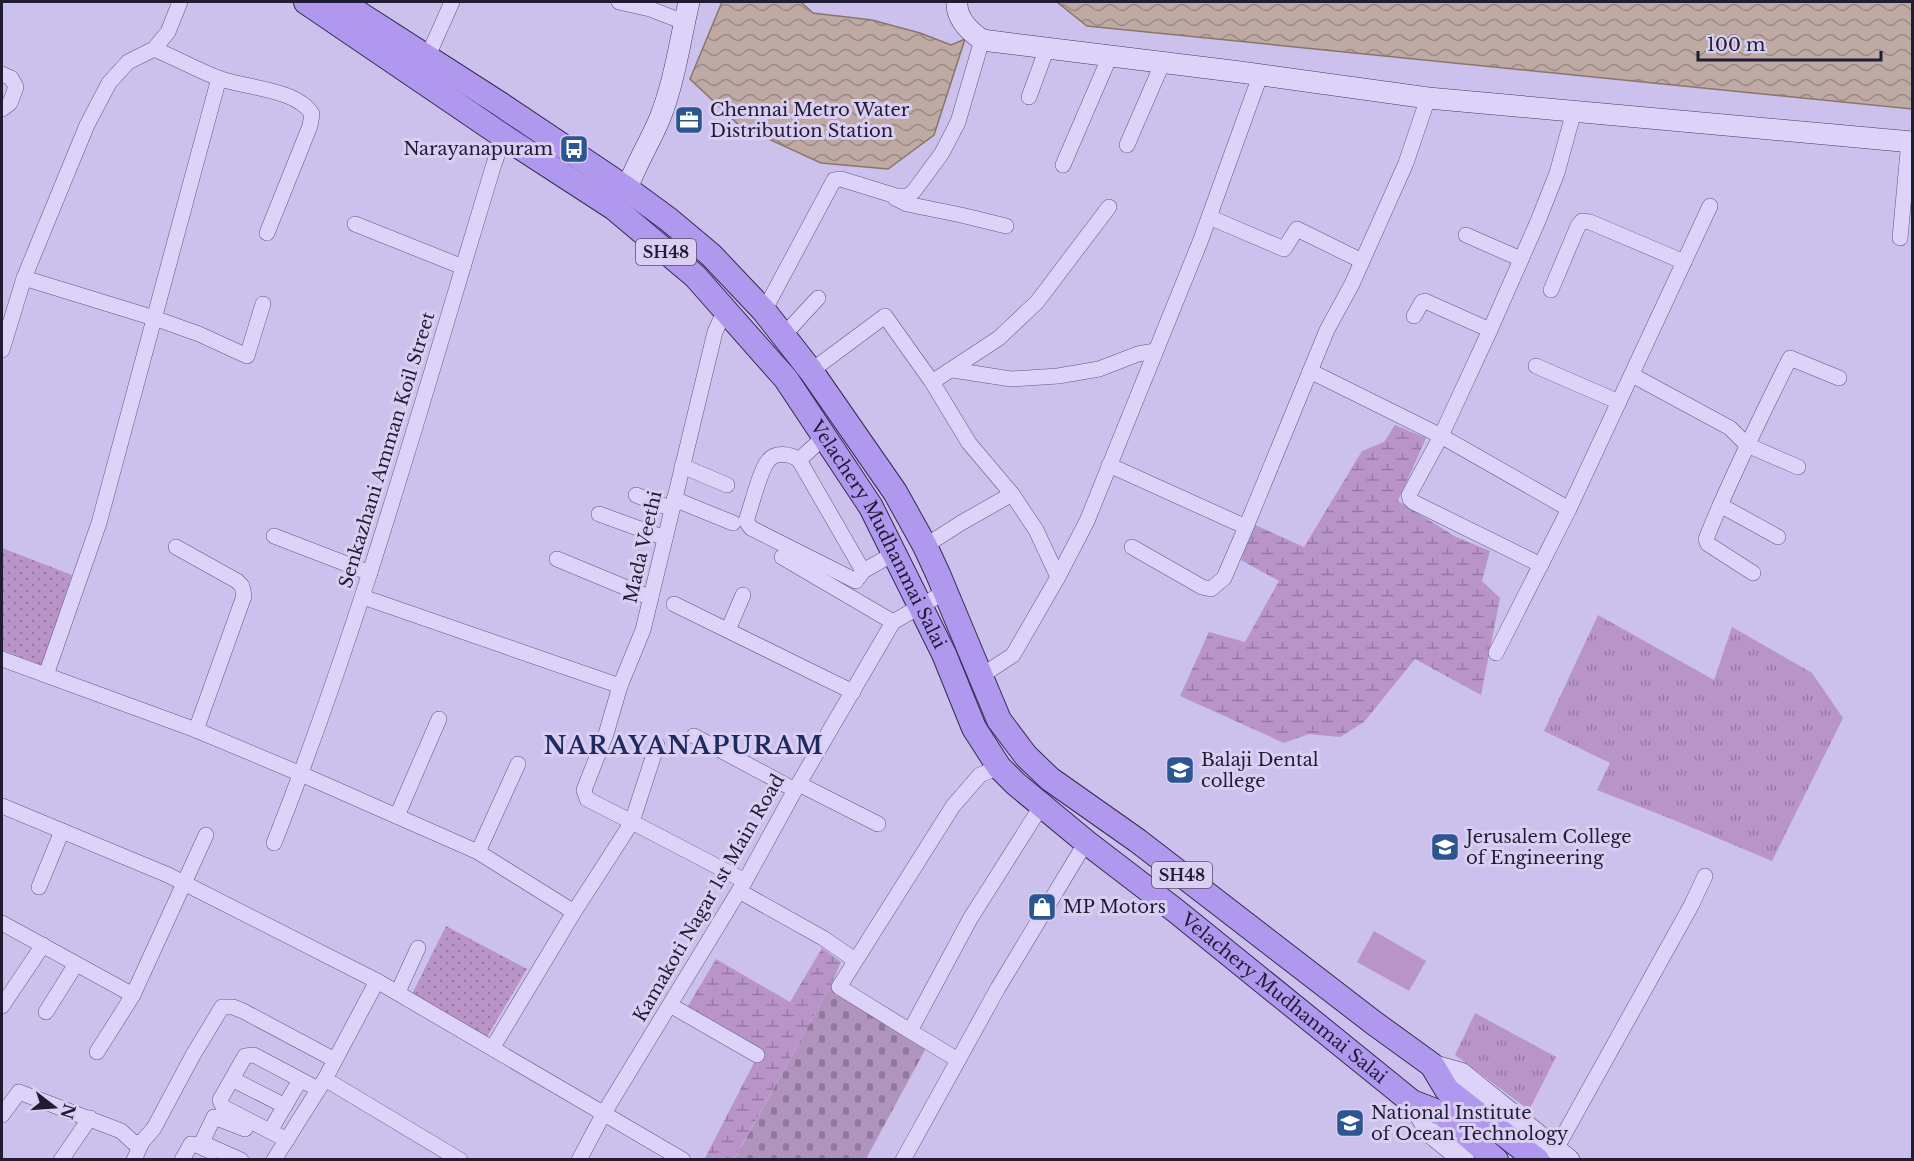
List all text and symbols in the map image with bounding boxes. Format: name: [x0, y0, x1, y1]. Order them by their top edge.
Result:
scale bar: [1698, 24, 1881, 62]
text: 100 m: [1707, 34, 1765, 56]
place label: Chennai Metro Water Distribution Station: [710, 99, 910, 142]
office icon: Chennai Metro Water Distribution Station: [673, 104, 705, 136]
bus stop icon: Narayanapuram: [558, 133, 590, 165]
place label: Narayanapuram: [403, 138, 553, 160]
road number: SH48: [636, 239, 696, 265]
street label: Senkazhani Amman Koil Street: [334, 309, 440, 591]
street label: Velachery Mudhanmai Salai: [805, 415, 951, 652]
street label: Mada Veethi: [619, 489, 667, 605]
district label: NARAYANAPURAM: [544, 731, 824, 760]
place label: Balaji Dental college: [1201, 749, 1319, 792]
school or university icon: Balaji Dental college: [1164, 754, 1196, 786]
street label: Kamakoti Nagar 1st Main Road: [629, 770, 789, 1026]
place label: Jerusalem College of Engineering: [1464, 826, 1632, 869]
school or university icon: Jerusalem College of Engineering: [1429, 831, 1461, 863]
road number: SH48: [1152, 862, 1212, 888]
shop icon: MP Motors: [1026, 891, 1058, 923]
place label: MP Motors: [1063, 896, 1166, 918]
street label: Velachery Mudhanmai Salai: [1176, 908, 1391, 1088]
north arrow: [24, 1077, 84, 1137]
text: N: [57, 1101, 80, 1122]
place label: National Institute of Ocean Technology: [1371, 1102, 1569, 1145]
school or university icon: National Institute of Ocean Technology: [1334, 1107, 1366, 1139]

